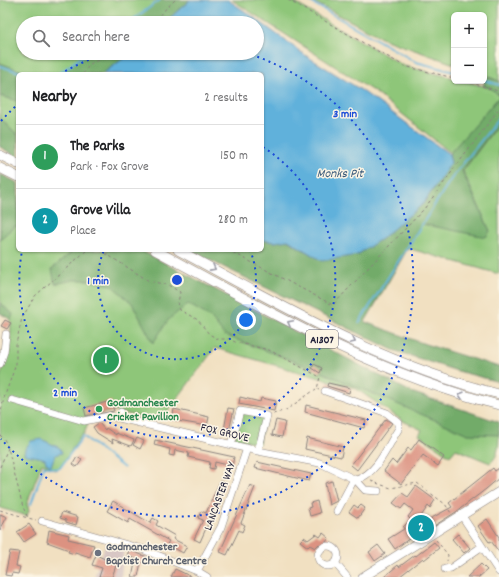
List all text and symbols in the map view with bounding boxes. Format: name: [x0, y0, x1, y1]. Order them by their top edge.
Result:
map controls: [451, 12, 487, 84]
button: +: [451, 12, 487, 48]
search box: [16, 16, 264, 60]
icon: search: [30, 27, 52, 49]
text: Search here: [62, 27, 130, 49]
button: −: [451, 48, 487, 84]
text: Nearby: [32, 86, 76, 110]
text: 2 results: [204, 89, 248, 108]
text: 3 min: [333, 106, 357, 123]
text: The Parks: [70, 136, 125, 158]
text: 1: [44, 147, 46, 166]
text: 150 m: [220, 147, 248, 166]
text: Park · Fox Grove: [70, 158, 149, 177]
water label: Monks Pit: [317, 165, 364, 184]
text: Grove Villa: [70, 200, 130, 222]
text: 2: [42, 211, 48, 230]
text: 280 m: [218, 211, 248, 230]
text: Place: [70, 222, 96, 241]
one-way arrow: [209, 264, 216, 271]
text: 1 min: [87, 273, 109, 290]
centre of rings: [170, 273, 184, 287]
your location: [236, 310, 256, 330]
one-way arrow: [287, 320, 295, 327]
road number: A1307: [306, 330, 338, 348]
one-way arrow: [349, 336, 356, 344]
pin: 1: [93, 345, 119, 375]
text: 2 min: [53, 385, 77, 402]
one-way arrow: [458, 391, 465, 400]
place label: Godmanchester Cricket Pavillion: [107, 395, 179, 426]
marker: Godmanchester Cricket Pavillion: [94, 404, 104, 414]
street label: FOX GROVE: [199, 420, 251, 447]
street label: LANCASTER WAY: [200, 459, 241, 533]
pin: 2: [408, 513, 434, 543]
place label: Godmanchester Baptist Church Centre: [106, 539, 207, 570]
marker: Godmanchester Baptist Church Centre: [93, 548, 103, 558]

